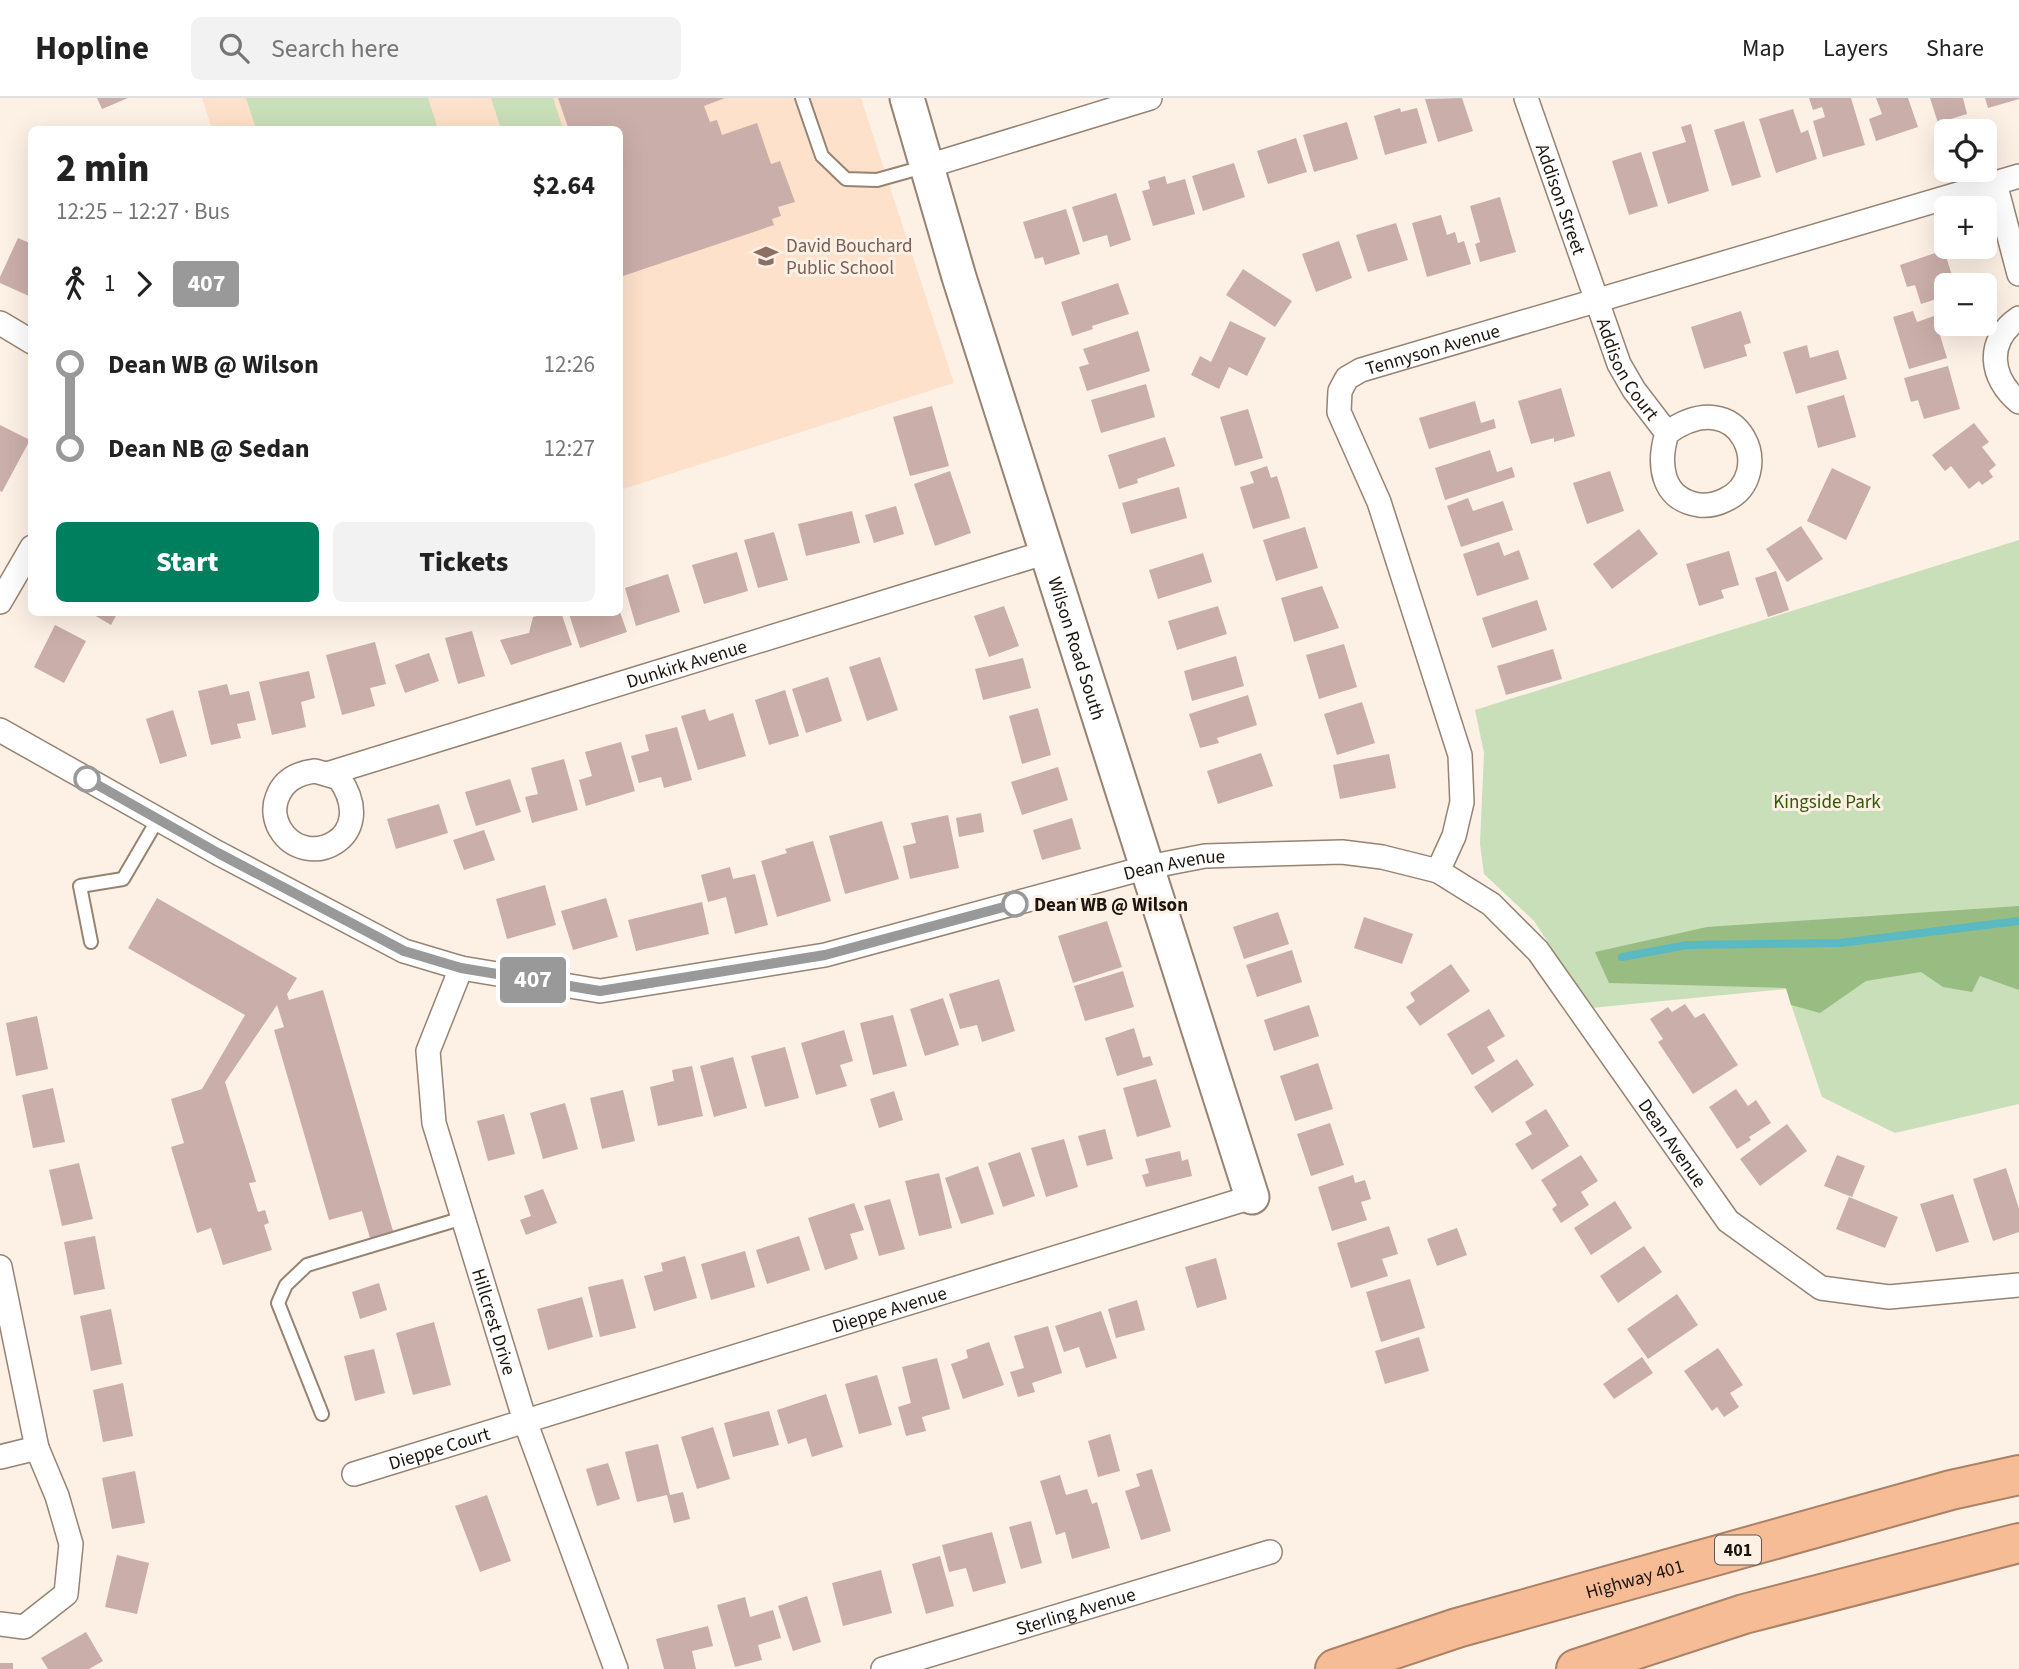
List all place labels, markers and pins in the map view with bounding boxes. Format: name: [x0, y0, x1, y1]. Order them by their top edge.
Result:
place label: David Bouchard Public School: [786, 233, 912, 282]
school or university icon: David Bouchard Public School: [752, 242, 780, 270]
unlabelled marker: [74, 766, 100, 792]
marker: Dean WB @ Wilson: [1002, 891, 1028, 917]
place label: Dean WB @ Wilson: [1034, 892, 1188, 919]

